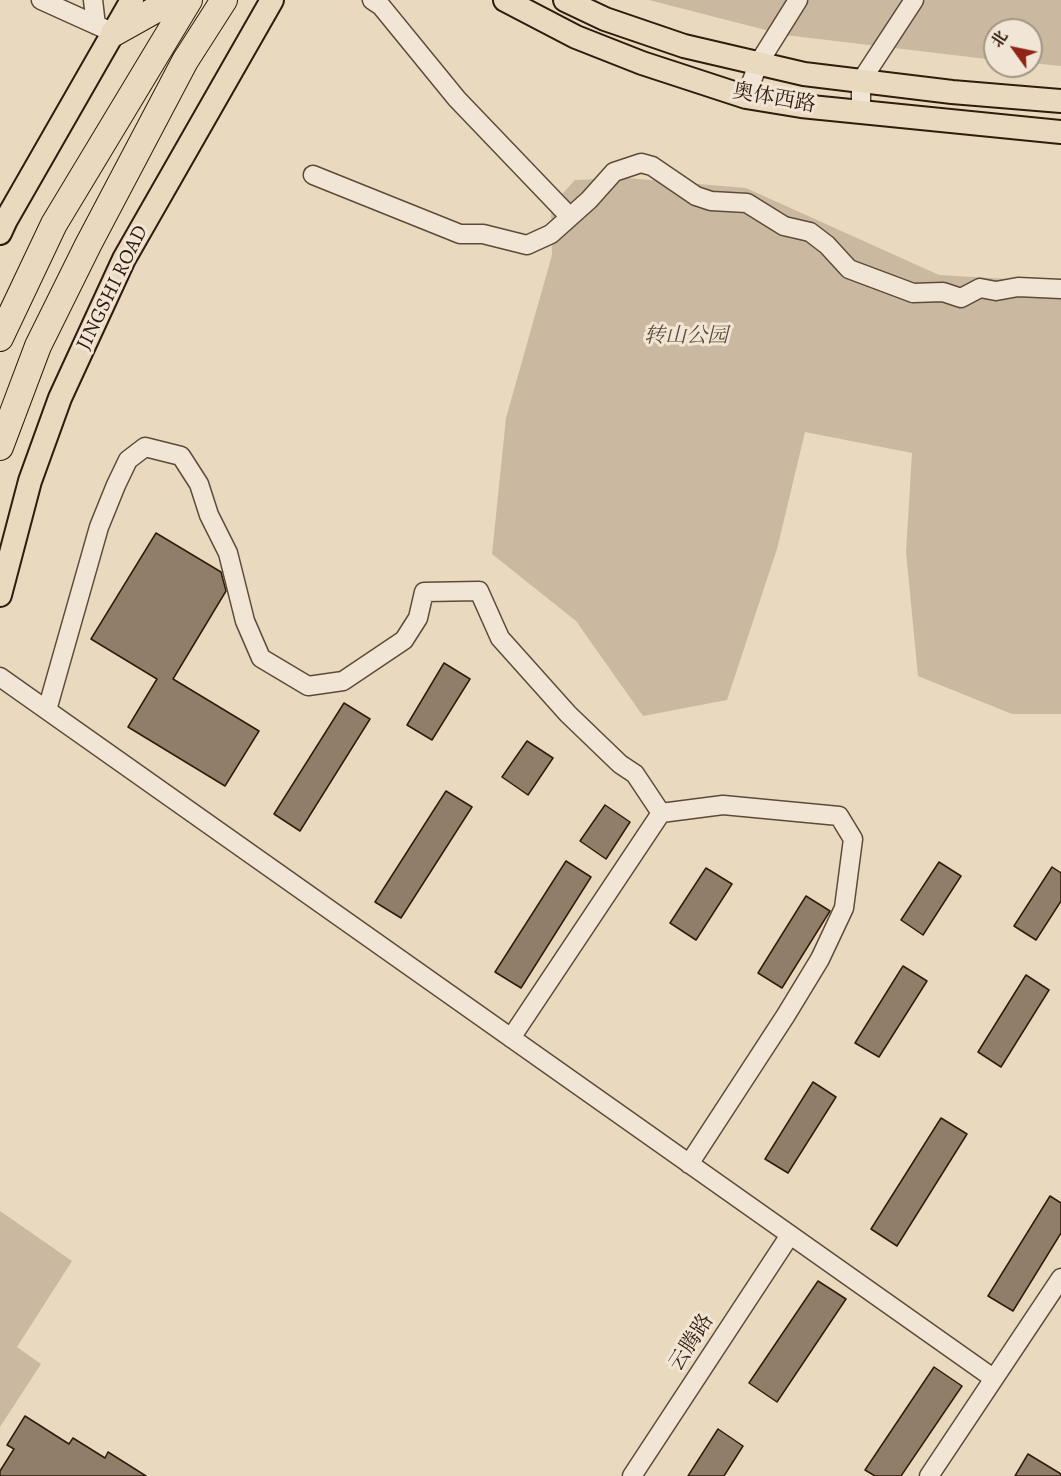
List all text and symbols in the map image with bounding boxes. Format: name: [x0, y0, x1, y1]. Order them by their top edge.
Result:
north arrow: [983, 18, 1043, 78]
text: 北: [986, 27, 1013, 52]
street label: 奥体西路: [730, 79, 818, 119]
street label: JINGSHI ROAD: [72, 221, 154, 355]
park label: 转山公园: [644, 324, 728, 350]
street label: 云腾路: [664, 1310, 720, 1376]

